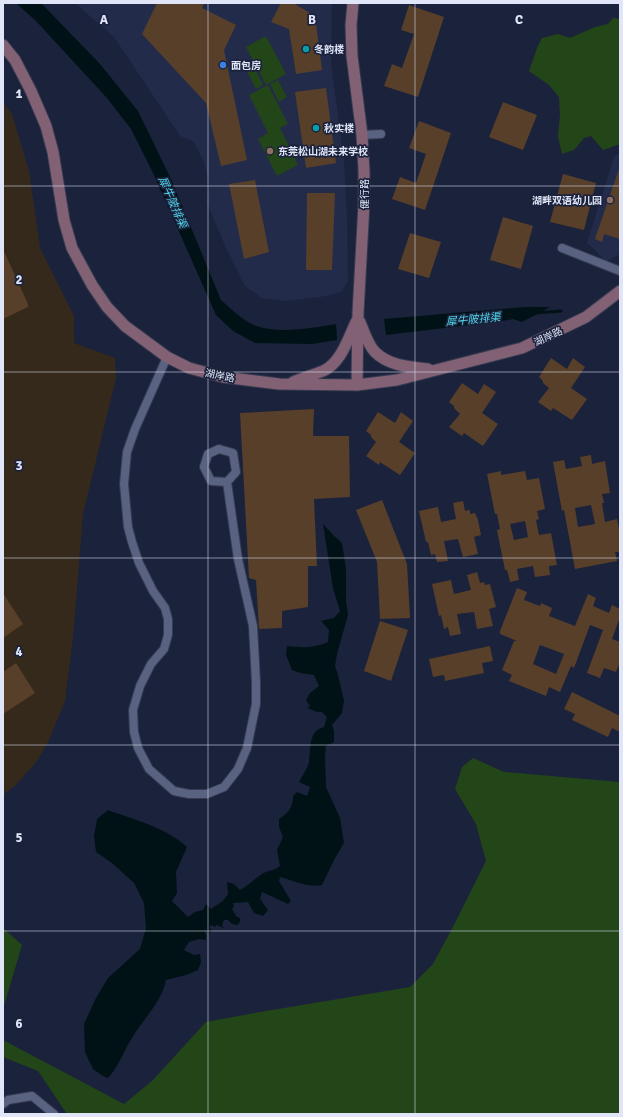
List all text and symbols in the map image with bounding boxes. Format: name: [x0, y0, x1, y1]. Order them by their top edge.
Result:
text: A: [100, 12, 109, 28]
text: B: [308, 12, 316, 28]
text: C: [515, 12, 523, 28]
marker: 冬韵楼: [301, 44, 311, 54]
place label: 冬韵楼: [314, 44, 344, 56]
marker: 面包房: [218, 60, 228, 70]
place label: 面包房: [231, 60, 261, 72]
text: 1: [15, 86, 23, 102]
marker: 秋实楼: [311, 123, 321, 133]
place label: 秋实楼: [324, 123, 354, 135]
place label: 东莞松山湖未来学校: [278, 145, 368, 158]
marker: 东莞松山湖未来学校: [265, 146, 275, 156]
water label: 犀牛陂排渠: [155, 174, 190, 232]
street label: 健行路: [359, 179, 371, 209]
place label: 湖畔双语幼儿园: [532, 194, 602, 207]
marker: 湖畔双语幼儿园: [605, 195, 615, 205]
text: 2: [15, 272, 23, 288]
water label: 犀牛陂排渠: [445, 310, 503, 328]
street label: 湖岸路: [532, 325, 565, 349]
street label: 湖岸路: [204, 367, 236, 385]
text: 3: [15, 458, 23, 474]
text: 4: [15, 644, 23, 660]
text: 5: [15, 830, 23, 846]
text: 6: [15, 1016, 23, 1032]

